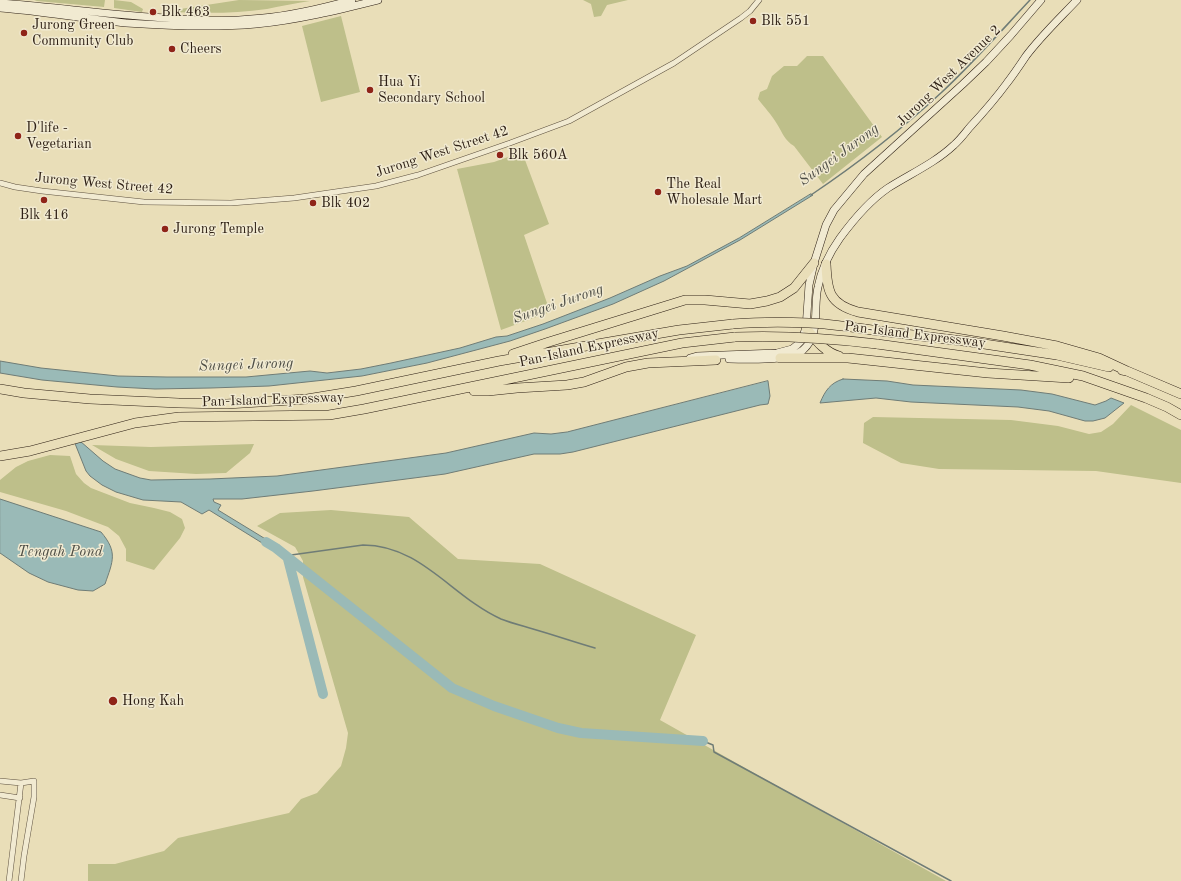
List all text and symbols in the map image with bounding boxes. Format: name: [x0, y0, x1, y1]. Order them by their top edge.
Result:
place label: Blk 463: [161, 4, 210, 20]
marker: Blk 463: [148, 7, 158, 17]
place label: Blk 551: [761, 13, 810, 29]
marker: Blk 551: [748, 16, 758, 26]
place label: Jurong Green Community Club: [32, 17, 133, 50]
street label: Jurong West Avenue 2: [893, 22, 1005, 130]
marker: Jurong Green Community Club: [19, 28, 29, 38]
place label: Cheers: [180, 41, 222, 57]
marker: Cheers: [167, 44, 177, 54]
place label: Hua Yi Secondary School: [378, 74, 485, 106]
marker: Hua Yi Secondary School: [365, 85, 375, 95]
place label: D'life - Vegetarian: [26, 120, 92, 152]
water label: Sungei Jurong: [795, 120, 883, 190]
street label: Jurong West Street 42: [373, 123, 511, 181]
marker: D'life - Vegetarian: [13, 131, 23, 141]
place label: Blk 560A: [508, 147, 568, 163]
marker: Blk 560A: [495, 150, 505, 160]
street label: Jurong West Street 42: [34, 170, 174, 198]
place label: The Real Wholesale Mart: [666, 176, 762, 208]
marker: The Real Wholesale Mart: [653, 187, 663, 197]
marker: Blk 416: [39, 195, 49, 205]
place label: Blk 402: [321, 195, 370, 211]
marker: Blk 402: [308, 198, 318, 208]
place label: Blk 416: [20, 207, 68, 223]
place label: Jurong Temple: [173, 221, 264, 237]
marker: Jurong Temple: [160, 224, 170, 234]
water label: Sungei Jurong: [510, 280, 606, 328]
street label: Pan-Island Expressway: [843, 318, 987, 352]
street label: Pan-Island Expressway: [517, 325, 661, 371]
water label: Sungei Jurong: [198, 354, 294, 376]
street label: Pan-Island Expressway: [201, 389, 345, 411]
water label: Tengah Pond: [17, 543, 103, 561]
place label: Hong Kah: [122, 693, 184, 709]
marker: Hong Kah: [107, 695, 119, 707]

